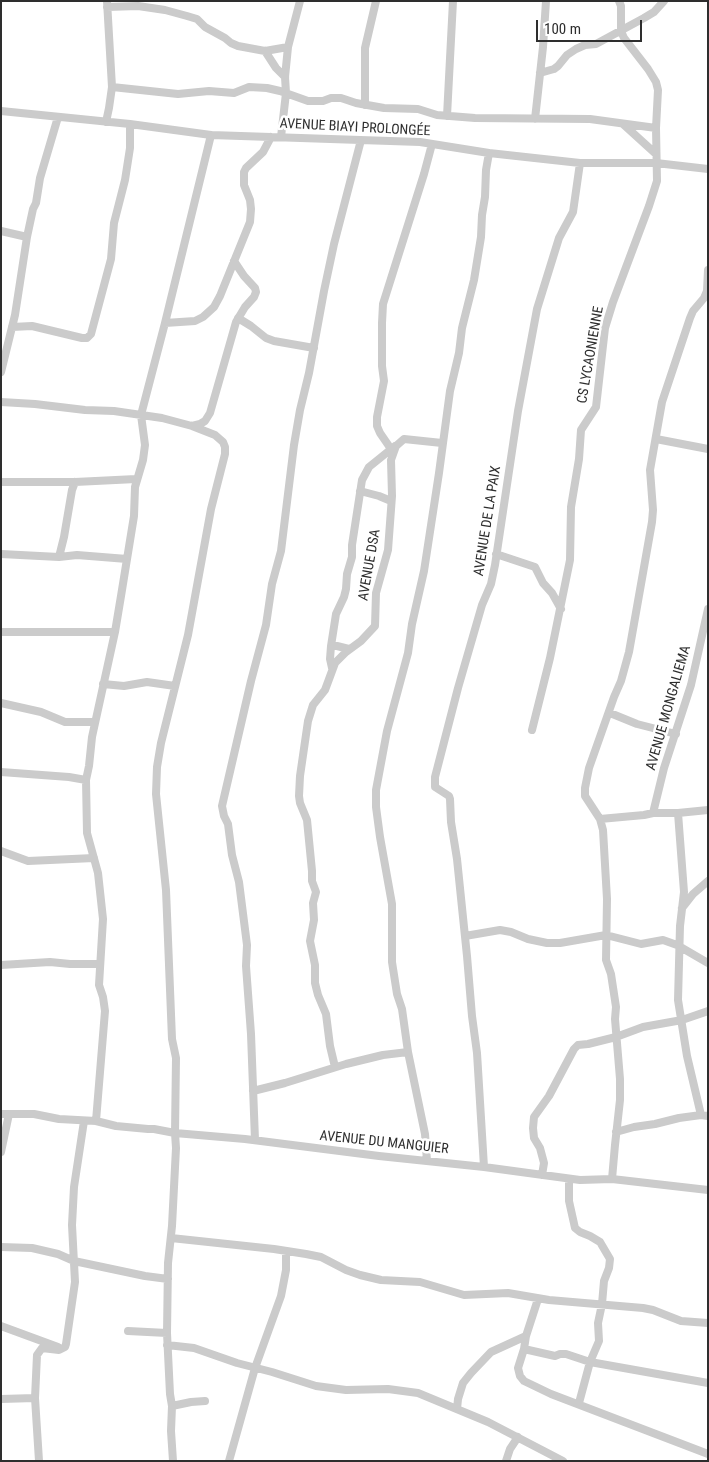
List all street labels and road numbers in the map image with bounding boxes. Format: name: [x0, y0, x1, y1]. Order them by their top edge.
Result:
street label: AVENUE BIAYI PROLONGÉE: [279, 116, 431, 140]
street label: CS LYCAONIENNE: [574, 305, 608, 405]
street label: AVENUE DE LA PAIX: [471, 465, 505, 577]
street label: AVENUE DSA: [355, 528, 385, 602]
street label: AVENUE MONGALIEMA: [643, 644, 695, 772]
street label: AVENUE DU MANGUIER: [319, 1128, 449, 1158]

